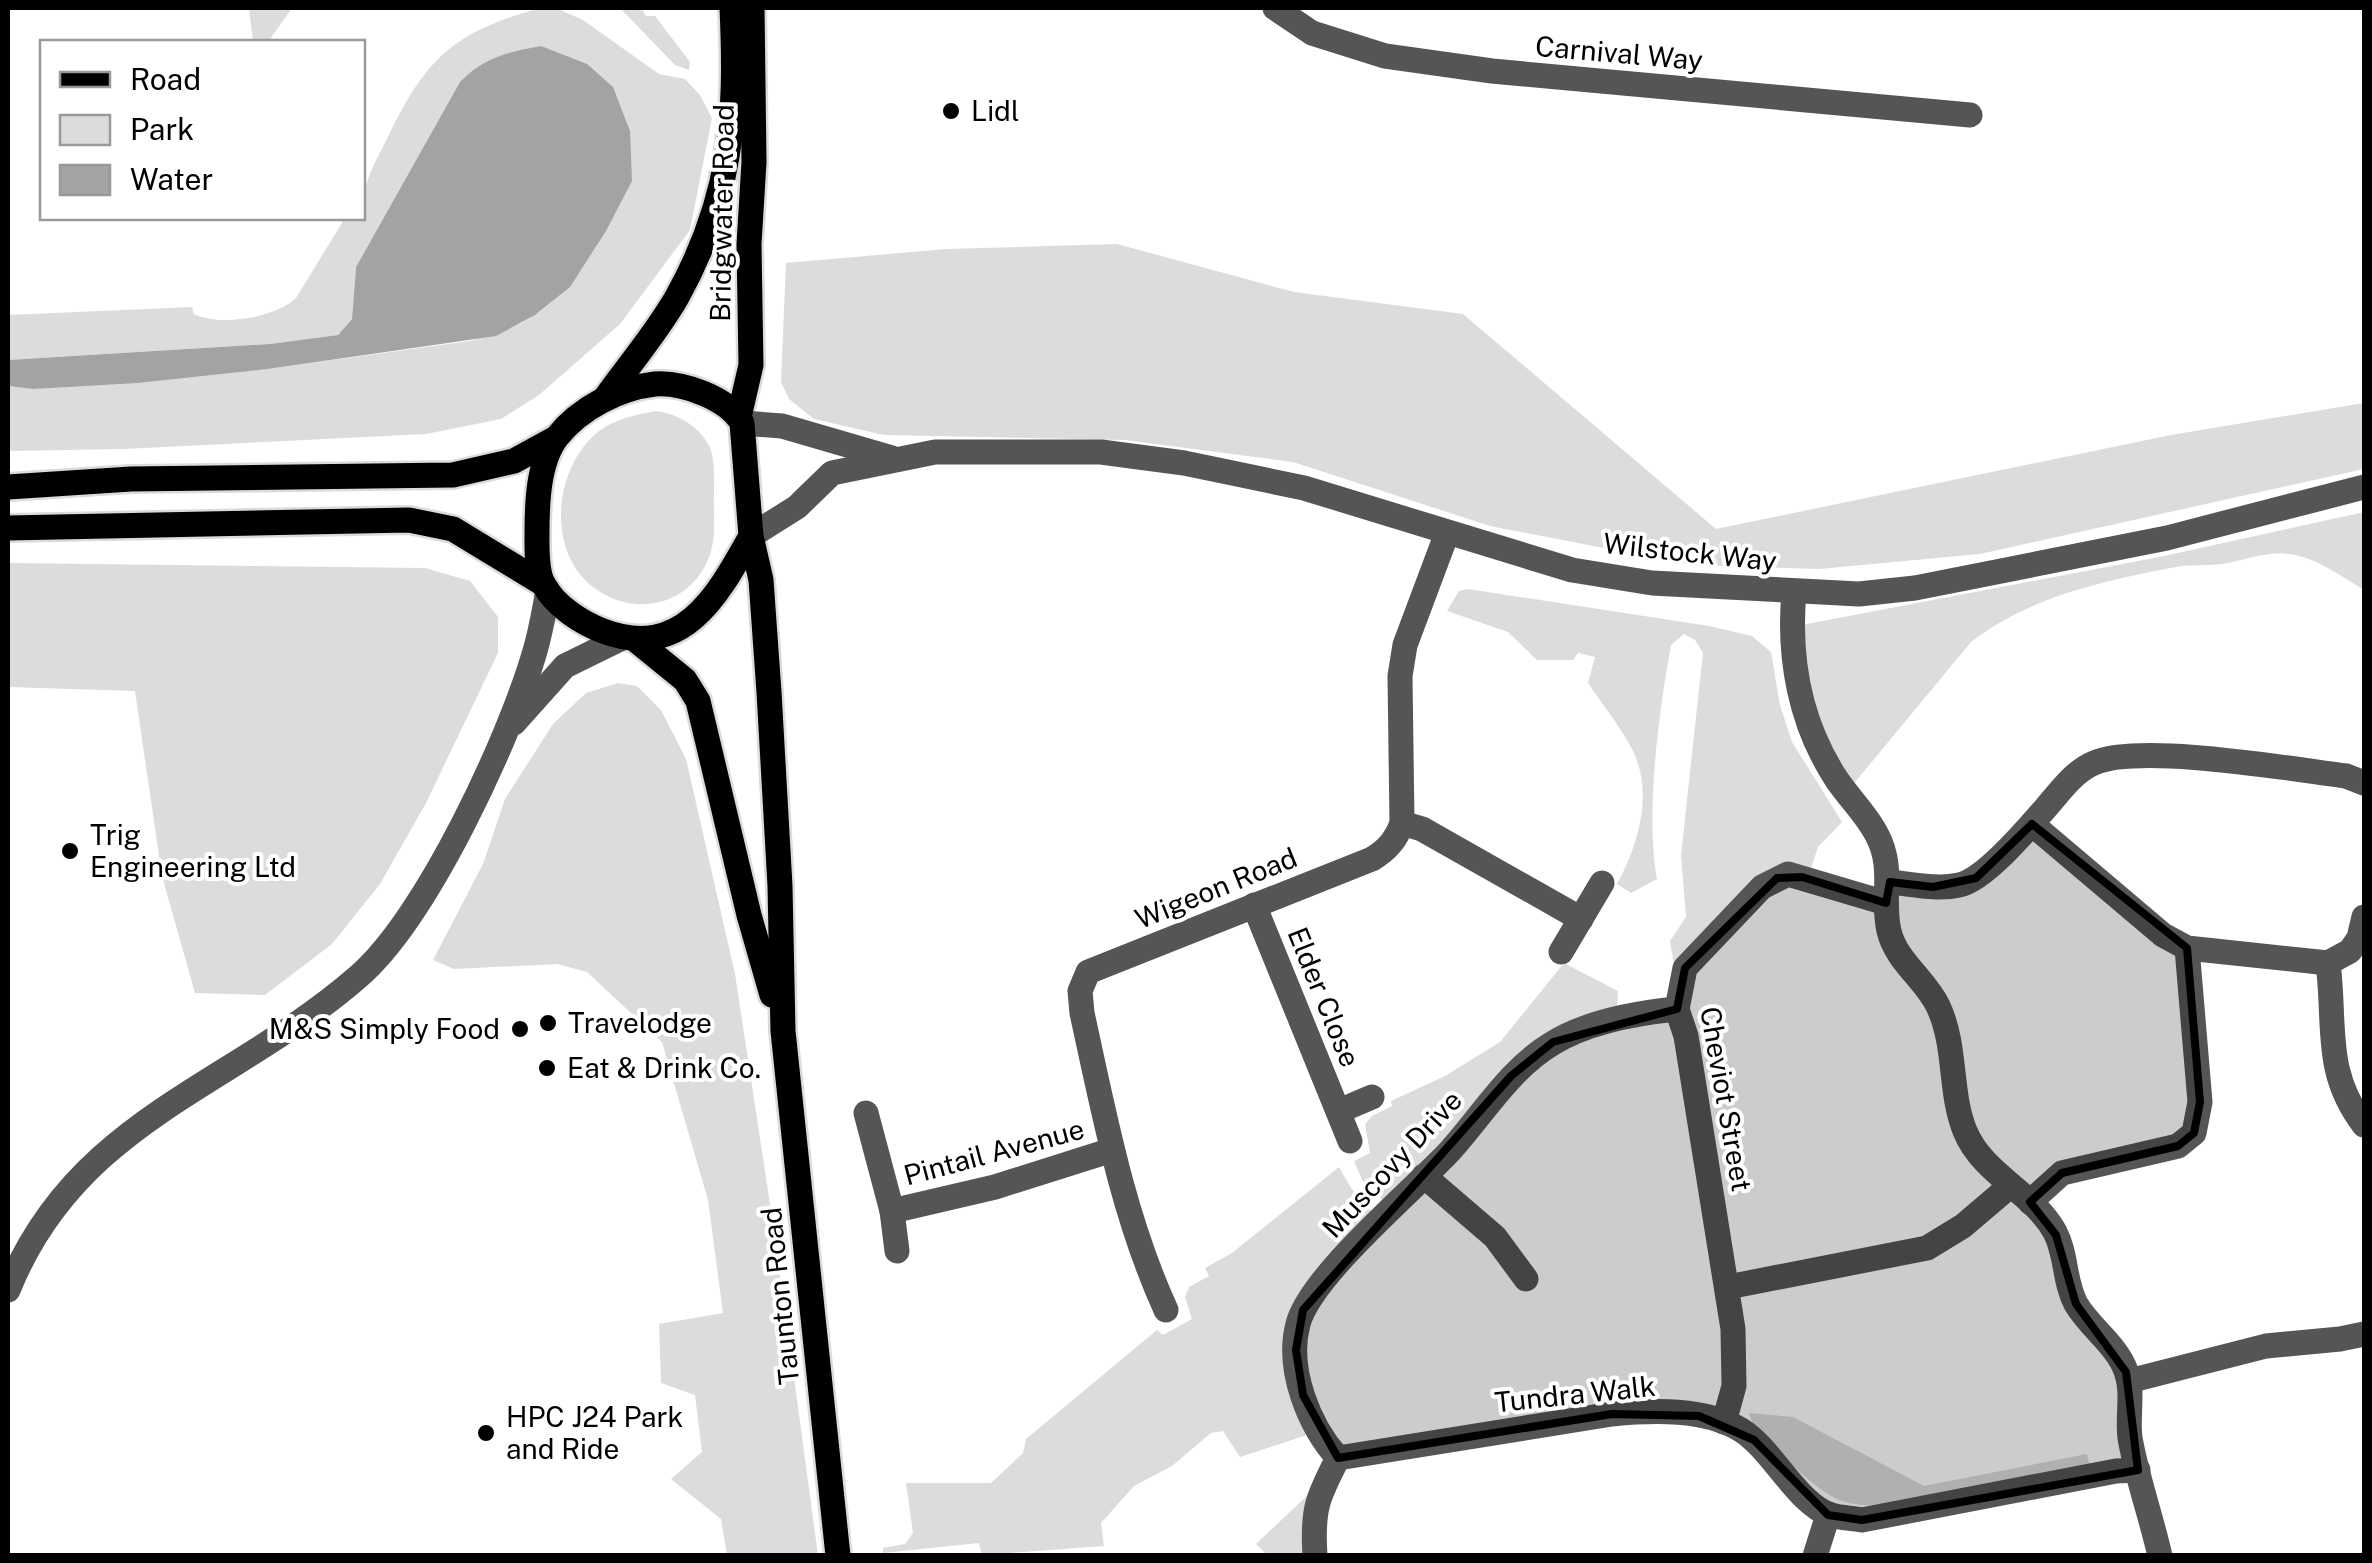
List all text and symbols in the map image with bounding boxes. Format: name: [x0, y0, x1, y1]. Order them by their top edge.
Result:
street label: Carnival Way: [1534, 29, 1704, 76]
legend: [40, 40, 365, 220]
text: Road: [130, 61, 201, 97]
place label: Lidl: [971, 94, 1019, 127]
marker: Lidl: [940, 100, 962, 122]
street label: Bridgwater Road: [703, 104, 740, 322]
text: Park: [130, 111, 194, 147]
text: Water: [130, 161, 213, 197]
street label: Wilstock Way: [1602, 526, 1779, 577]
place label: Trig Engineering Ltd: [90, 818, 296, 883]
marker: Trig Engineering Ltd: [59, 840, 81, 862]
street label: Wigeon Road: [1130, 840, 1302, 935]
street label: Elder Close: [1281, 922, 1367, 1072]
street label: Cheviot Street: [1694, 1004, 1759, 1194]
place label: Travelodge: [568, 1006, 712, 1039]
place label: M&S Simply Food: [269, 1012, 500, 1045]
marker: Travelodge: [537, 1012, 559, 1034]
marker: M&S Simply Food: [509, 1018, 531, 1040]
place label: Eat & Drink Co.: [567, 1051, 761, 1084]
marker: Eat & Drink Co.: [536, 1057, 558, 1079]
street label: Muscovy Drive: [1315, 1083, 1468, 1244]
street label: Pintail Avenue: [900, 1112, 1088, 1191]
street label: Taunton Road: [754, 1206, 805, 1386]
street label: Tundra Walk: [1493, 1369, 1657, 1418]
place label: HPC J24 Park and Ride: [506, 1400, 683, 1465]
marker: HPC J24 Park and Ride: [475, 1422, 497, 1444]

